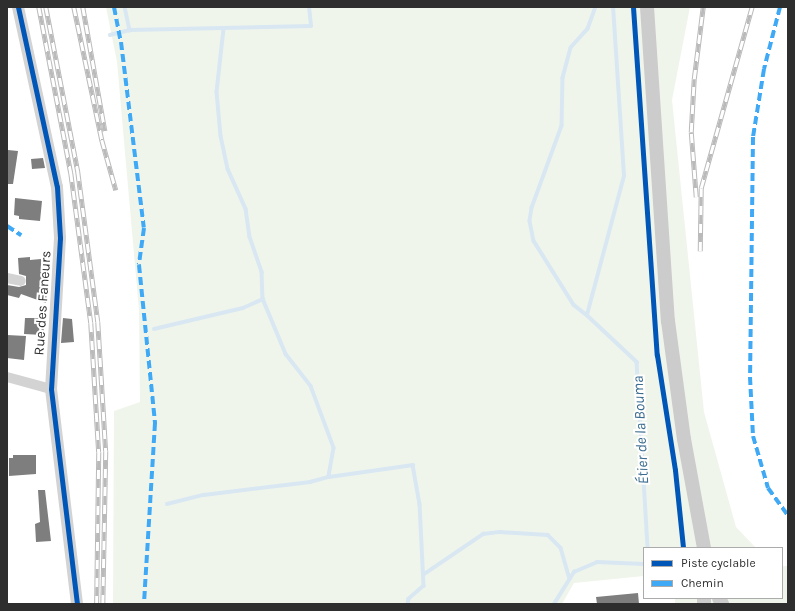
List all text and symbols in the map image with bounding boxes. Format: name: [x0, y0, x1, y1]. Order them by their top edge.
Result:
street label: Rue des Faneurs: [31, 250, 55, 356]
water label: Étier de la Bouma: [629, 375, 653, 485]
legend: [643, 547, 783, 599]
text: Piste cyclable: [681, 556, 756, 570]
text: Chemin: [681, 576, 724, 590]

